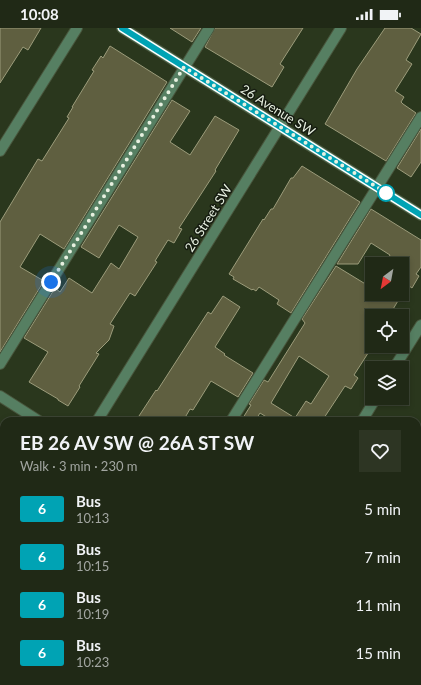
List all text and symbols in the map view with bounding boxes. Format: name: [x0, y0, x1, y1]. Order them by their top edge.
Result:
text: 10:08: [20, 5, 59, 23]
street label: 26 Avenue SW: [238, 81, 319, 140]
street label: 26 Street SW: [181, 181, 235, 255]
unlabelled marker: [377, 184, 395, 202]
north arrow: [365, 257, 409, 301]
map controls: [365, 257, 409, 405]
your location: [41, 272, 61, 292]
button: locate: [365, 309, 409, 353]
button: layers: [365, 361, 409, 405]
button: heart: [359, 430, 401, 472]
text: EB 26 AV SW @ 26A ST SW: [20, 431, 254, 454]
text: Walk · 3 min · 230 m: [20, 458, 138, 474]
text: Bus: [76, 492, 101, 510]
text: 6: [38, 500, 46, 517]
text: 5 min: [364, 500, 401, 518]
text: 10:13: [76, 510, 109, 526]
text: Bus: [76, 540, 101, 558]
text: 6: [38, 548, 46, 565]
text: 7 min: [364, 548, 401, 566]
text: 10:15: [76, 558, 109, 574]
text: Bus: [76, 588, 101, 606]
text: 6: [38, 596, 46, 613]
text: 11 min: [355, 596, 401, 614]
text: 10:19: [76, 606, 109, 622]
text: Bus: [76, 636, 101, 654]
text: 6: [38, 644, 46, 661]
text: 15 min: [355, 644, 401, 662]
text: 10:23: [76, 654, 109, 670]

